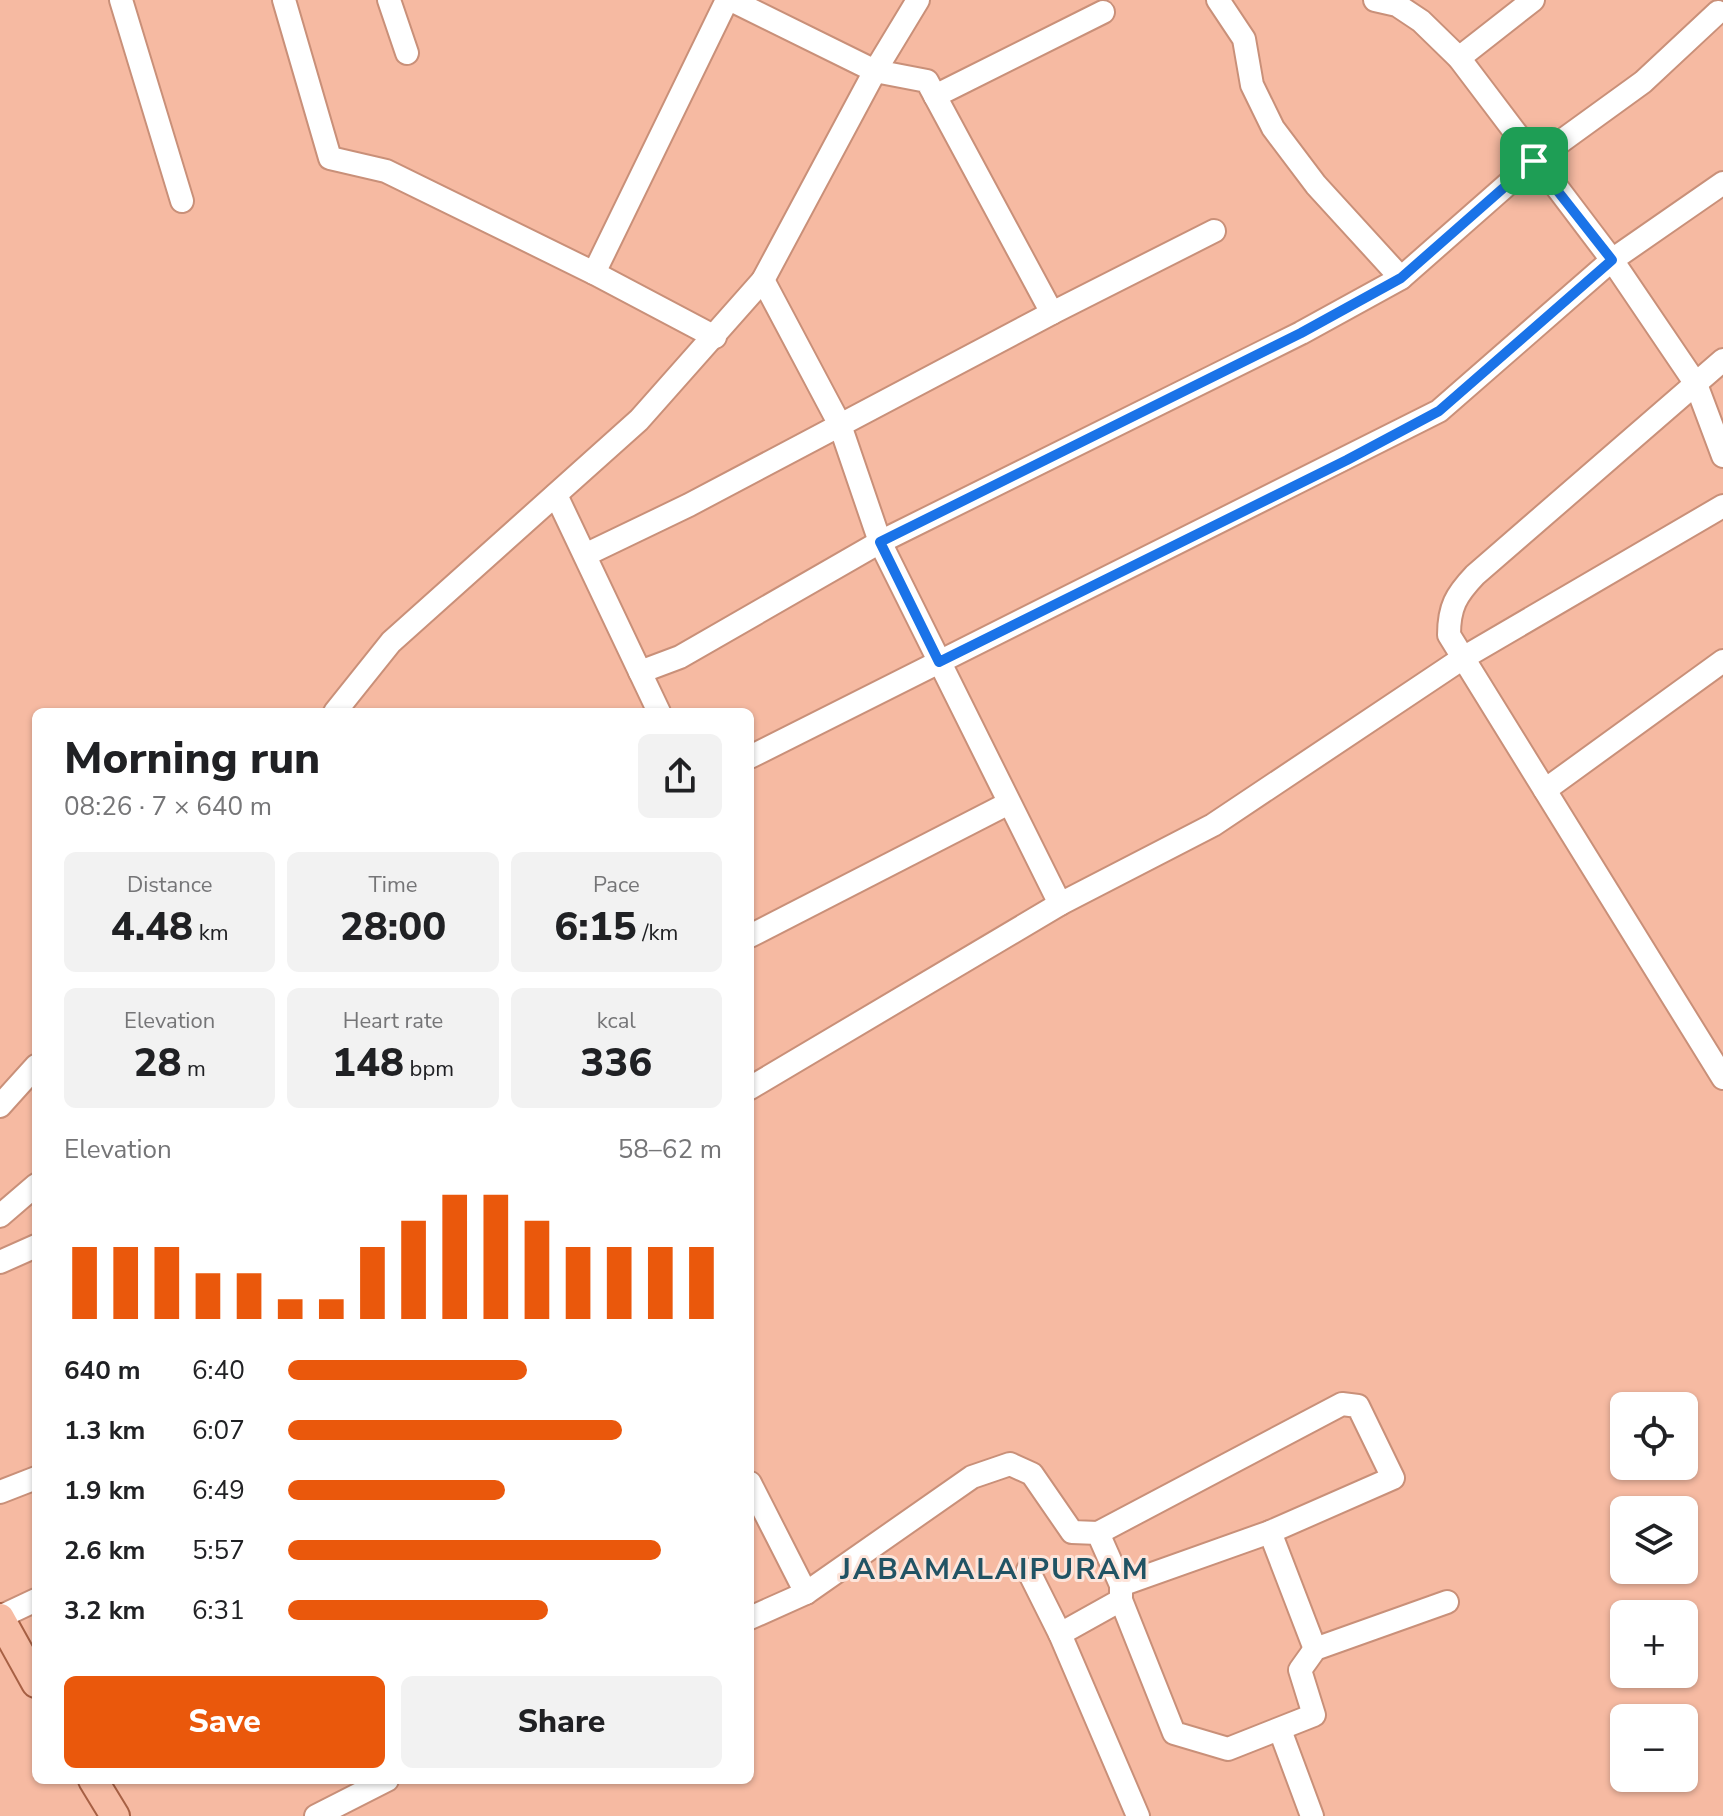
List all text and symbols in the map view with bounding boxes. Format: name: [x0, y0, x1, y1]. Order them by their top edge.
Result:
pin: [1500, 127, 1568, 195]
icon: arrive: [1512, 139, 1556, 183]
text: Morning run: [64, 729, 320, 789]
button: share: [638, 734, 722, 818]
text: 08:26 · 7 × 640 m: [64, 789, 272, 824]
text: Distance: [127, 870, 212, 900]
text: Time: [369, 870, 417, 900]
text: Pace: [593, 870, 640, 900]
text: 4.48: [111, 900, 193, 954]
text: 28:00: [340, 900, 446, 954]
text: 6:15: [554, 900, 637, 954]
text: km: [193, 918, 229, 948]
text: /km: [637, 918, 678, 948]
text: Elevation: [124, 1006, 215, 1036]
text: Heart rate: [343, 1006, 443, 1036]
text: kcal: [597, 1006, 636, 1036]
text: 28: [133, 1036, 181, 1090]
text: 148: [332, 1036, 404, 1090]
text: 336: [580, 1036, 652, 1090]
text: m: [181, 1054, 206, 1084]
text: bpm: [404, 1054, 454, 1084]
text: Elevation: [64, 1132, 172, 1167]
text: 58–62 m: [618, 1132, 722, 1167]
text: 640 m: [64, 1353, 141, 1388]
text: 6:40: [192, 1353, 245, 1388]
map controls: [1610, 1392, 1698, 1792]
button: locate: [1610, 1392, 1698, 1480]
text: 1.3 km: [64, 1413, 145, 1448]
text: 6:07: [192, 1413, 245, 1448]
text: 1.9 km: [64, 1473, 145, 1508]
text: 6:49: [192, 1473, 245, 1508]
button: layers: [1610, 1496, 1698, 1584]
text: 2.6 km: [64, 1533, 145, 1568]
text: 5:57: [192, 1533, 245, 1568]
district label: JABAMALAIPURAM: [839, 1549, 1150, 1590]
text: 3.2 km: [64, 1593, 145, 1628]
text: 6:31: [192, 1593, 245, 1628]
button: +: [1610, 1600, 1698, 1688]
button: Save: [64, 1676, 385, 1768]
button: Share: [401, 1676, 722, 1768]
button: −: [1610, 1704, 1698, 1792]

